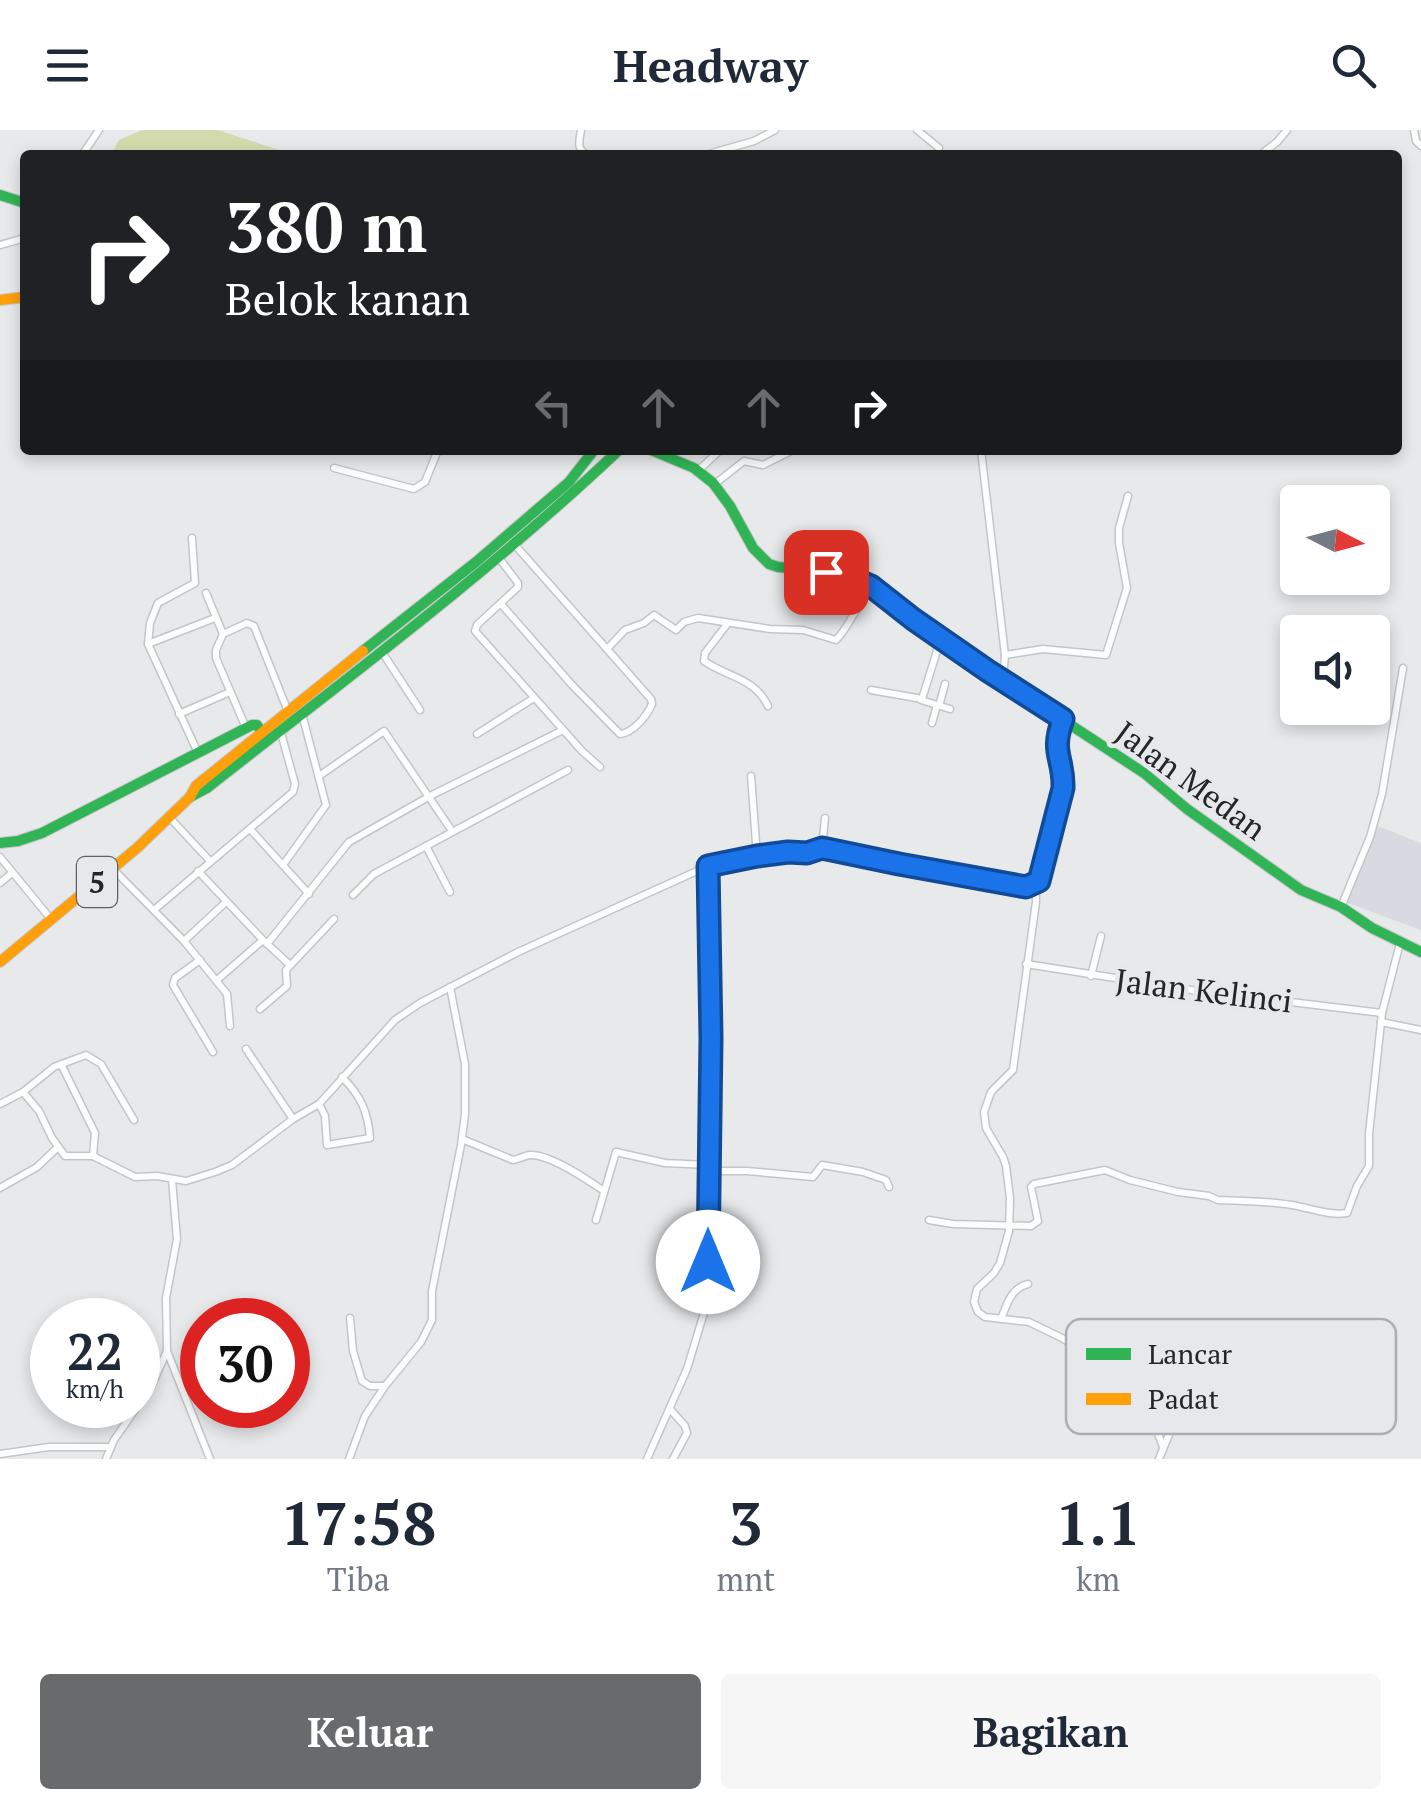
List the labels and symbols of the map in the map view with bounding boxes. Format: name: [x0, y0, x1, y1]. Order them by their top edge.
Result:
north arrow: [1280, 485, 1390, 595]
pin: [784, 530, 869, 615]
street label: Jalan Medan: [1107, 711, 1275, 849]
road number: 5: [77, 857, 117, 907]
street label: Jalan Kelinci: [1113, 958, 1295, 1022]
position arrow: [656, 1210, 760, 1314]
speed limit sign: 30: [180, 1298, 310, 1428]
legend: [1066, 1319, 1396, 1434]
text: Lancar: [1148, 1335, 1232, 1372]
text: Padat: [1148, 1380, 1219, 1417]

